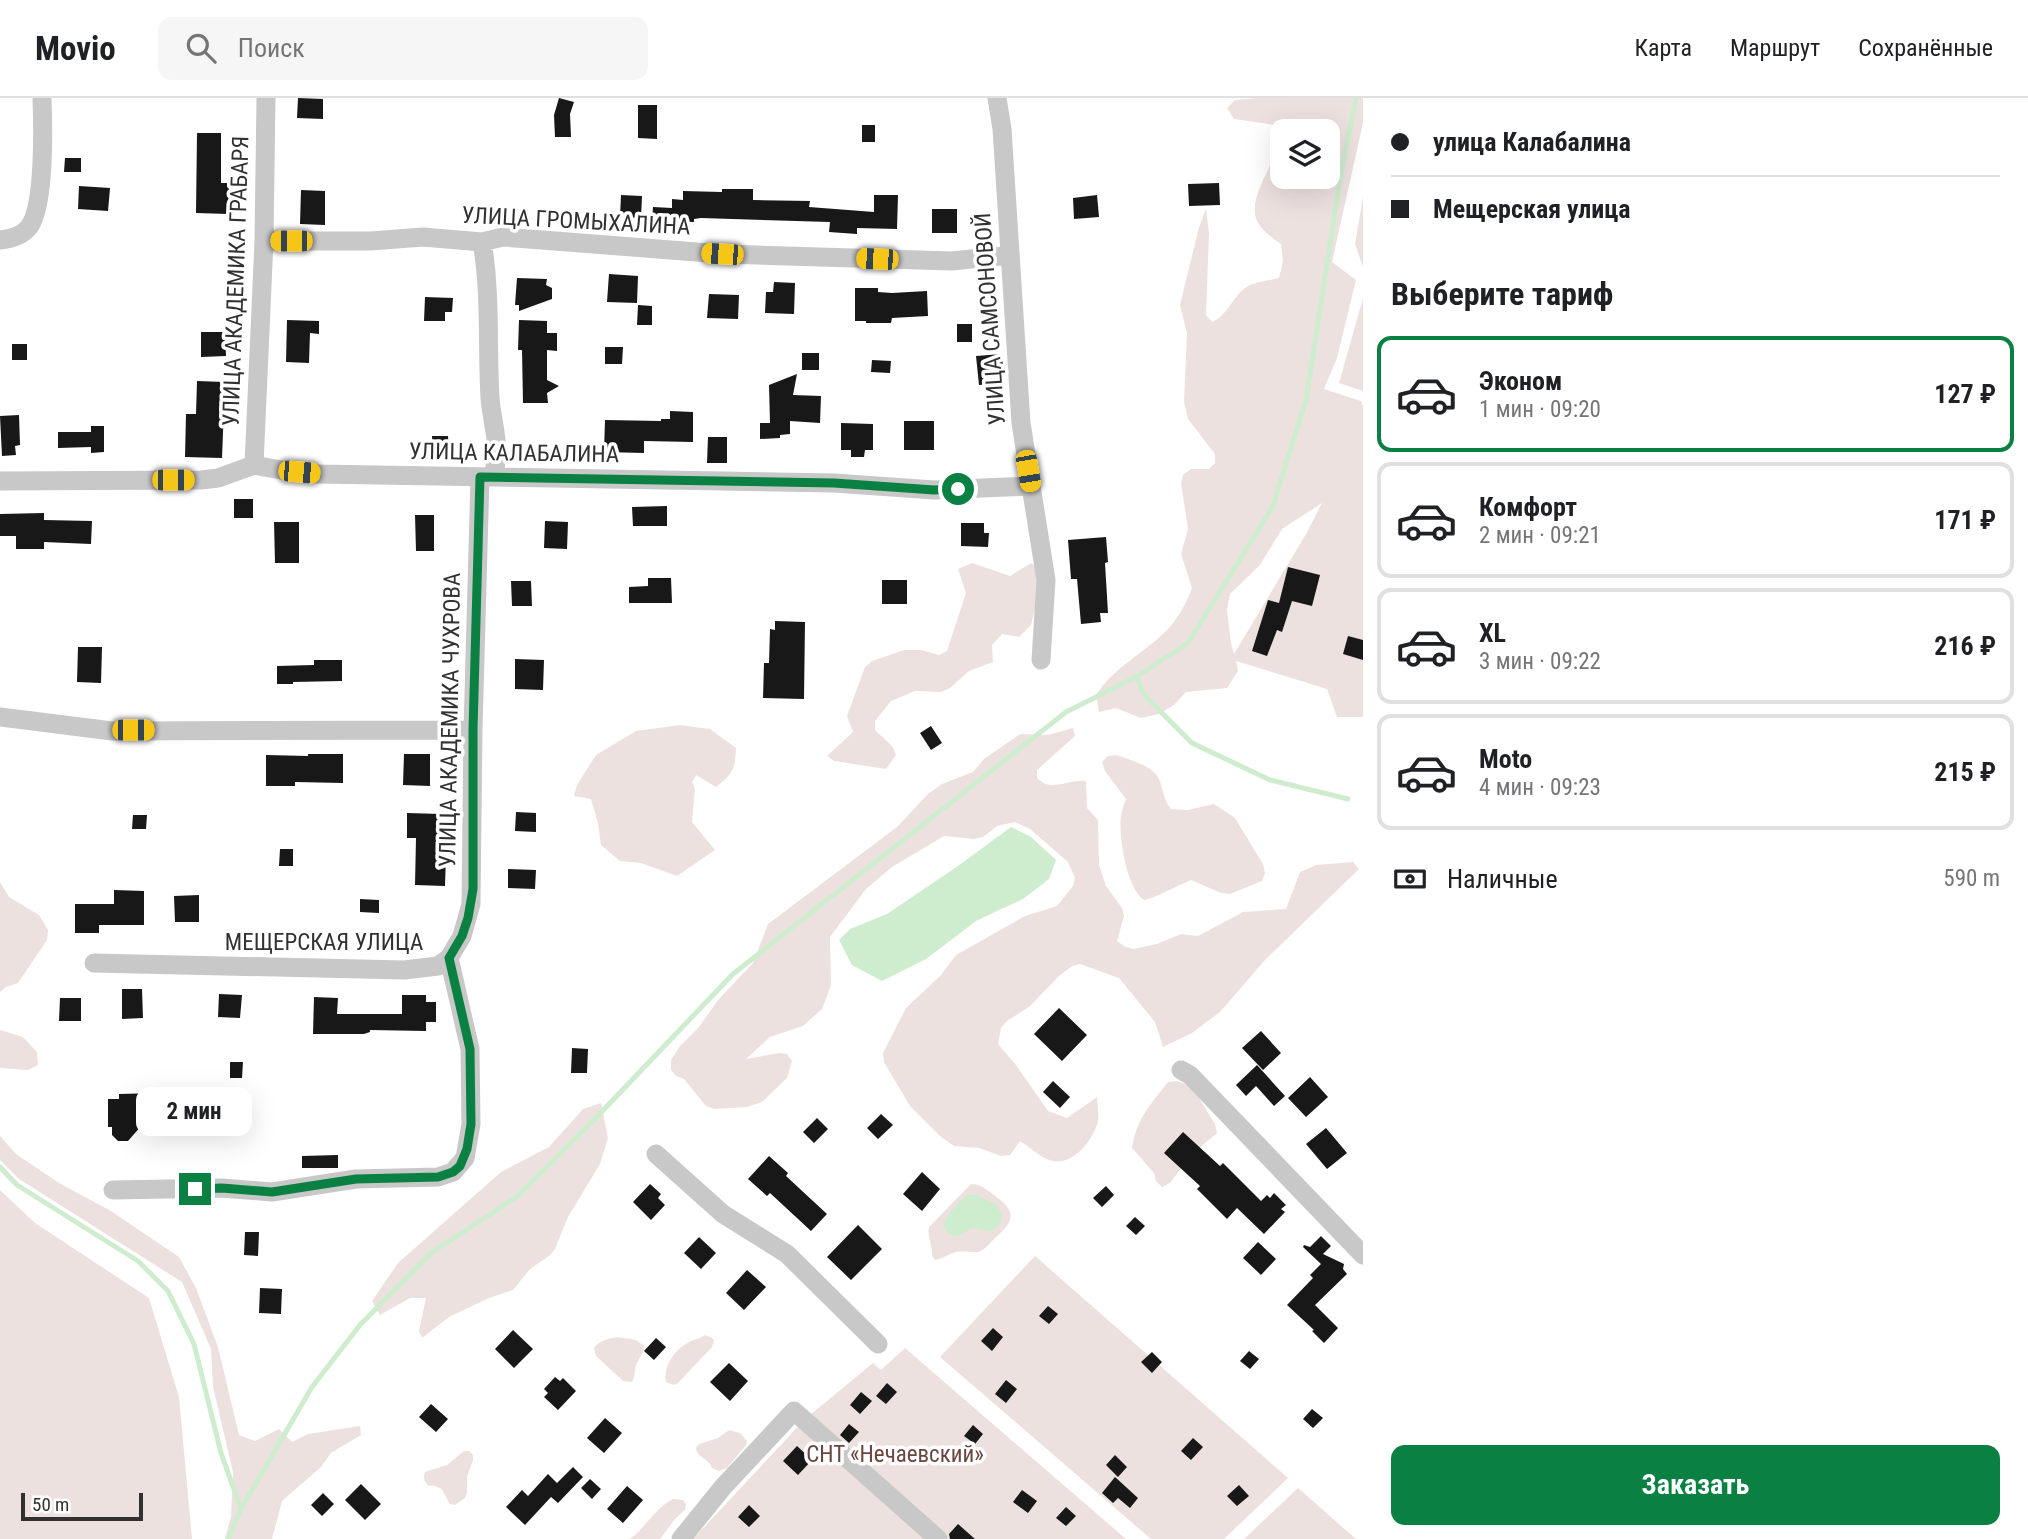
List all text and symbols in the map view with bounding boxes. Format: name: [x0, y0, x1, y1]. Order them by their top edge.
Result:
search box: [158, 17, 648, 80]
text: Movio: [35, 29, 116, 68]
icon: search: [182, 29, 220, 67]
text: Поиск: [238, 33, 305, 63]
text: Карта: [1635, 34, 1692, 62]
text: Маршрут: [1730, 34, 1820, 62]
text: Сохранённые: [1858, 34, 1993, 62]
map controls: [1270, 119, 1340, 189]
button: layers: [1270, 119, 1340, 189]
text: улица Калабалина: [1433, 127, 1631, 157]
street label: УЛИЦА АКАДЕМИКА ГРАБАРЯ: [217, 135, 255, 427]
text: Мещерская улица: [1433, 194, 1630, 224]
street label: УЛИЦА ГРОМЫХАЛИНА: [461, 202, 691, 240]
street label: УЛИЦА САМСОНОВОЙ: [968, 212, 1011, 426]
car: [271, 231, 313, 252]
car: [701, 242, 744, 266]
car: [856, 248, 899, 270]
text: Выберите тариф: [1391, 275, 1613, 313]
icon: car: [1395, 363, 1458, 426]
text: Эконом: [1479, 366, 1562, 396]
text: 127 ₽: [1934, 379, 1996, 409]
text: 1 мин · 09:20: [1479, 396, 1601, 423]
street label: УЛИЦА КАЛАБАЛИНА: [409, 438, 619, 468]
car: [1015, 448, 1042, 494]
car: [278, 460, 321, 484]
car: [153, 470, 195, 491]
route start: [942, 473, 974, 505]
icon: car: [1395, 489, 1458, 552]
text: Комфорт: [1479, 492, 1577, 522]
text: 171 ₽: [1934, 505, 1996, 535]
text: 2 мин · 09:21: [1479, 522, 1601, 549]
street label: УЛИЦА АКАДЕМИКА ЧУХРОВА: [434, 572, 466, 868]
icon: car: [1395, 615, 1458, 678]
text: XL: [1479, 618, 1506, 648]
text: 216 ₽: [1934, 631, 1996, 661]
text: 3 мин · 09:22: [1479, 648, 1601, 675]
car: [113, 720, 155, 741]
icon: car: [1395, 741, 1458, 804]
text: Moto: [1479, 744, 1532, 774]
text: 215 ₽: [1934, 757, 1996, 787]
text: 4 мин · 09:23: [1479, 774, 1601, 801]
icon: cash: [1391, 860, 1429, 898]
text: Наличные: [1447, 864, 1558, 894]
text: 590 m: [1943, 865, 2000, 892]
street label: МЕЩЕРСКАЯ УЛИЦА: [225, 929, 423, 956]
callout: 2 мин: [137, 1088, 253, 1136]
text: 2 мин: [166, 1098, 222, 1125]
route end: [179, 1173, 211, 1205]
park label: СНТ «Нечаевский»: [806, 1441, 984, 1468]
button: Заказать: [1391, 1445, 2000, 1525]
scale bar: [21, 1490, 144, 1522]
text: 50 m: [32, 1493, 69, 1516]

